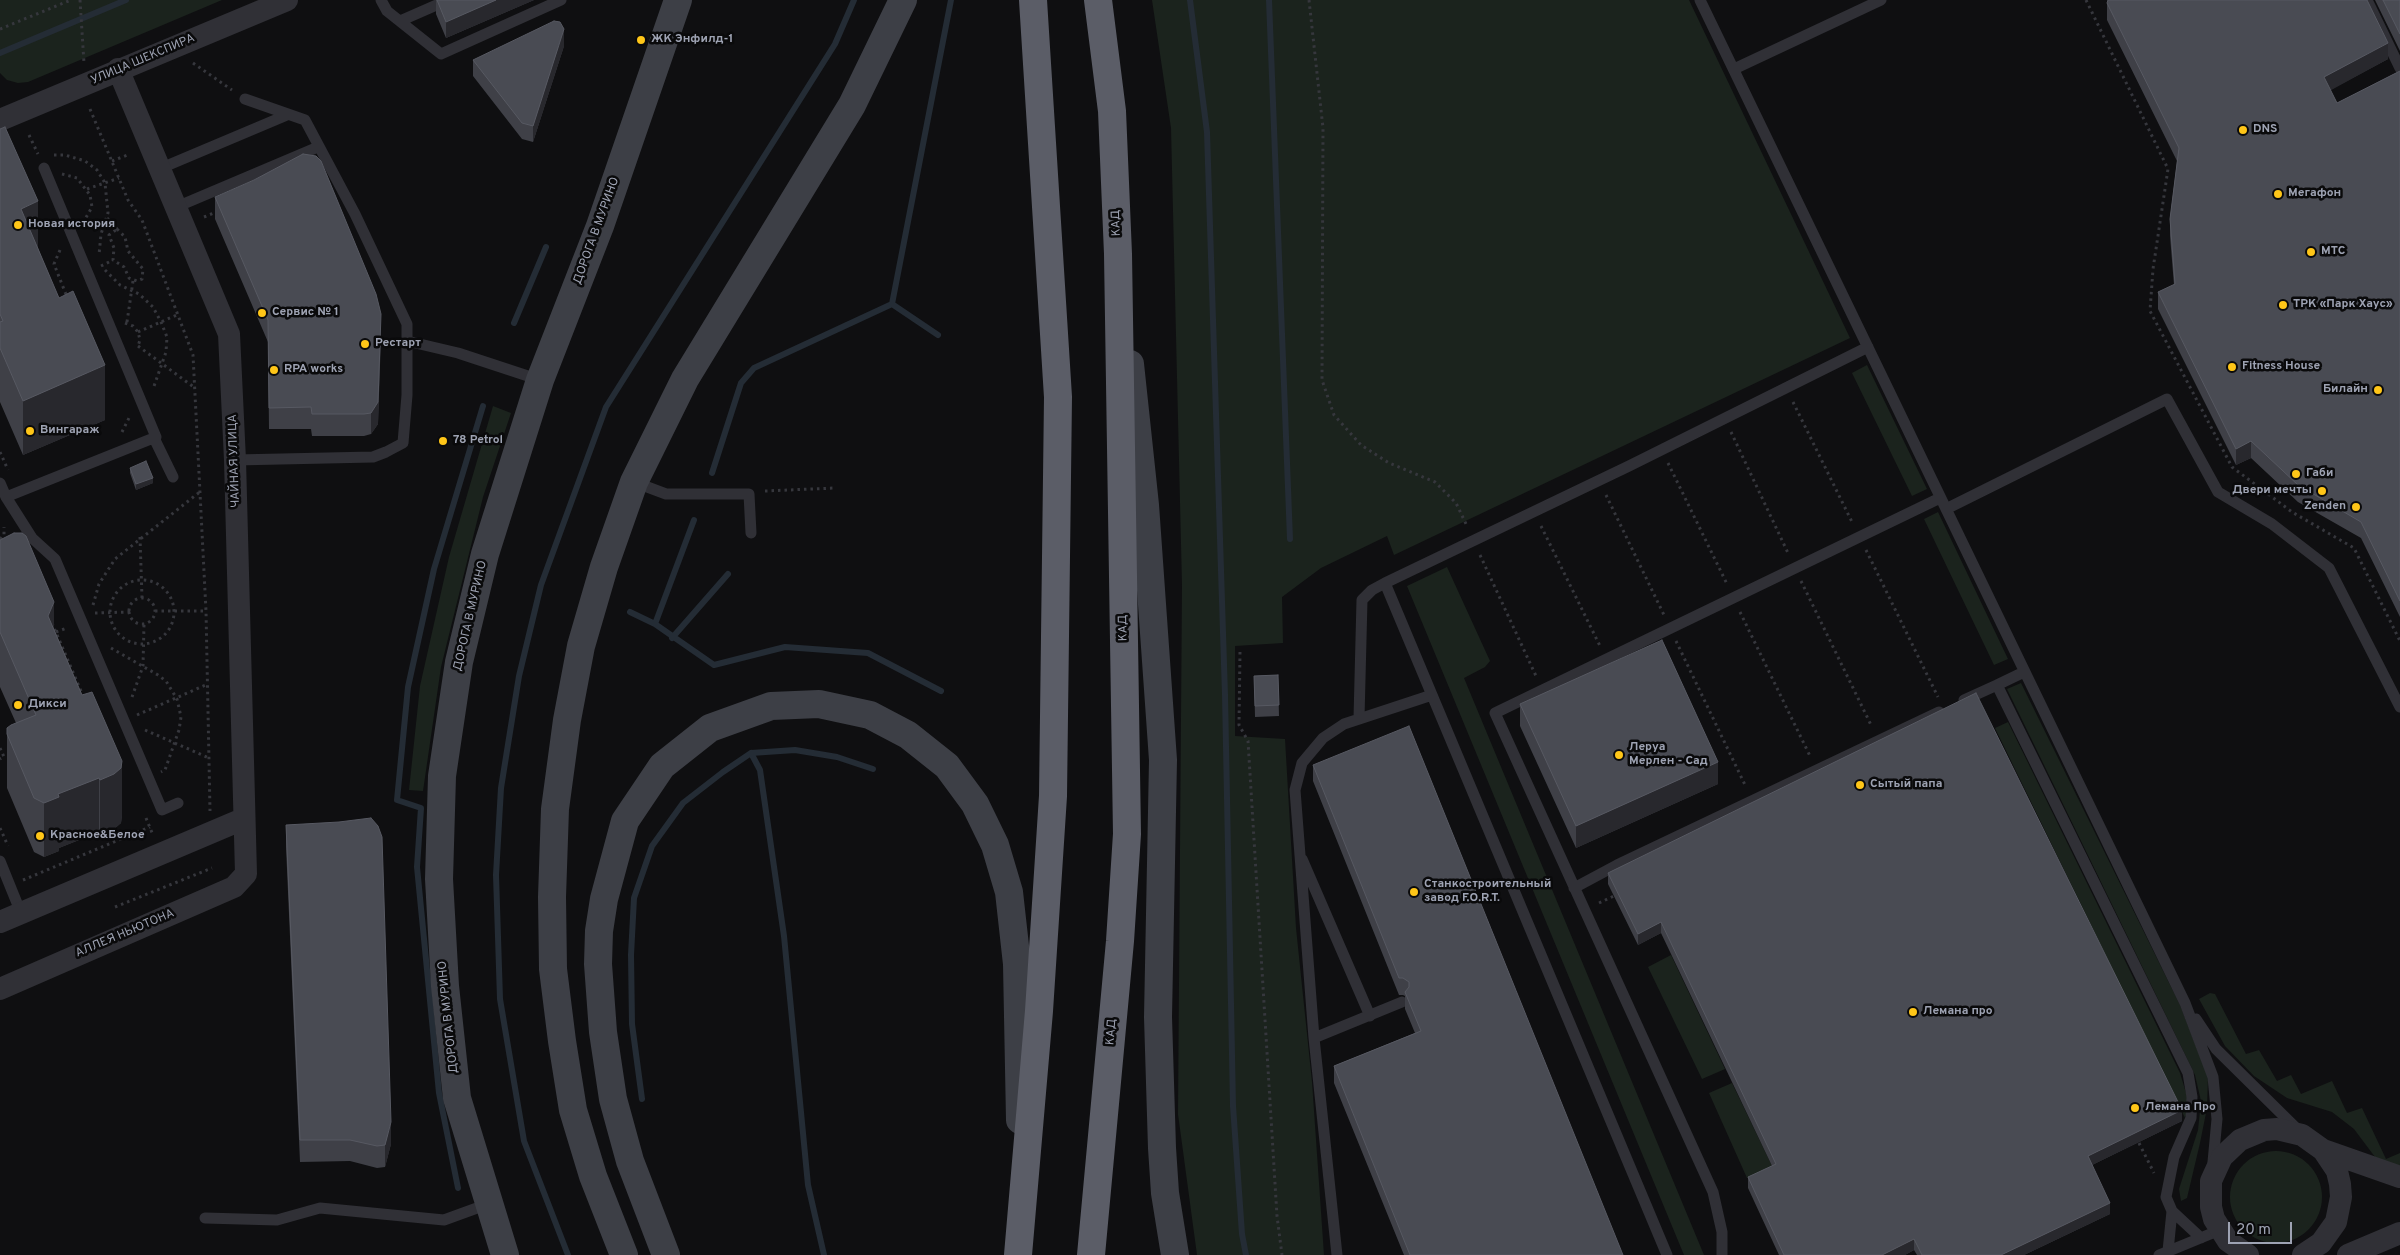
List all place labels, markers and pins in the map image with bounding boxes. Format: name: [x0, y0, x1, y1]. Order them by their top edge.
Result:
place label: ЖК Энфилд-1: [651, 33, 733, 47]
marker: ЖК Энфилд-1: [635, 34, 647, 46]
place label: DNS: [2253, 123, 2277, 137]
marker: DNS: [2237, 124, 2249, 136]
place label: Мегафон: [2288, 187, 2341, 201]
marker: Мегафон: [2272, 188, 2284, 200]
place label: Новая история: [28, 218, 115, 232]
marker: Новая история: [12, 219, 24, 231]
place label: МТС: [2321, 245, 2345, 259]
marker: МТС: [2305, 246, 2317, 258]
place label: ТРК «Парк Хаус»: [2293, 298, 2393, 312]
marker: ТРК «Парк Хаус»: [2277, 299, 2289, 311]
place label: Сервис № 1: [272, 306, 339, 320]
marker: Сервис № 1: [256, 307, 268, 319]
place label: Рестарт: [375, 337, 421, 351]
marker: Рестарт: [359, 338, 371, 350]
place label: Fitness House: [2242, 360, 2320, 374]
marker: Fitness House: [2226, 361, 2238, 373]
place label: RPA works: [284, 363, 343, 377]
marker: RPA works: [268, 364, 280, 376]
place label: Билайн: [2323, 383, 2368, 397]
marker: Билайн: [2372, 384, 2384, 396]
place label: Вингараж: [40, 424, 100, 438]
marker: Вингараж: [24, 425, 36, 437]
place label: 78 Petrol: [453, 434, 503, 448]
marker: 78 Petrol: [437, 435, 449, 447]
place label: Габи: [2306, 467, 2333, 481]
marker: Габи: [2290, 468, 2302, 480]
place label: Двери мечты: [2232, 484, 2312, 498]
marker: Двери мечты: [2316, 485, 2328, 497]
place label: Zenden: [2304, 500, 2346, 514]
marker: Zenden: [2350, 501, 2362, 513]
place label: Дикси: [28, 698, 67, 712]
marker: Дикси: [12, 699, 24, 711]
place label: Леруа Мерлен - Сад: [1629, 741, 1708, 769]
marker: Леруа Мерлен - Сад: [1613, 749, 1625, 761]
place label: Сытый папа: [1870, 778, 1942, 792]
marker: Сытый папа: [1854, 779, 1866, 791]
place label: Красное&Белое: [50, 829, 145, 843]
marker: Красное&Белое: [34, 830, 46, 842]
place label: Станкостроительный завод F.O.R.T.: [1424, 878, 1551, 906]
marker: Станкостроительный завод F.O.R.T.: [1408, 886, 1420, 898]
place label: Лемана про: [1923, 1005, 1993, 1019]
marker: Лемана про: [1907, 1006, 1919, 1018]
place label: Лемана Про: [2145, 1101, 2216, 1115]
marker: Лемана Про: [2129, 1102, 2141, 1114]

